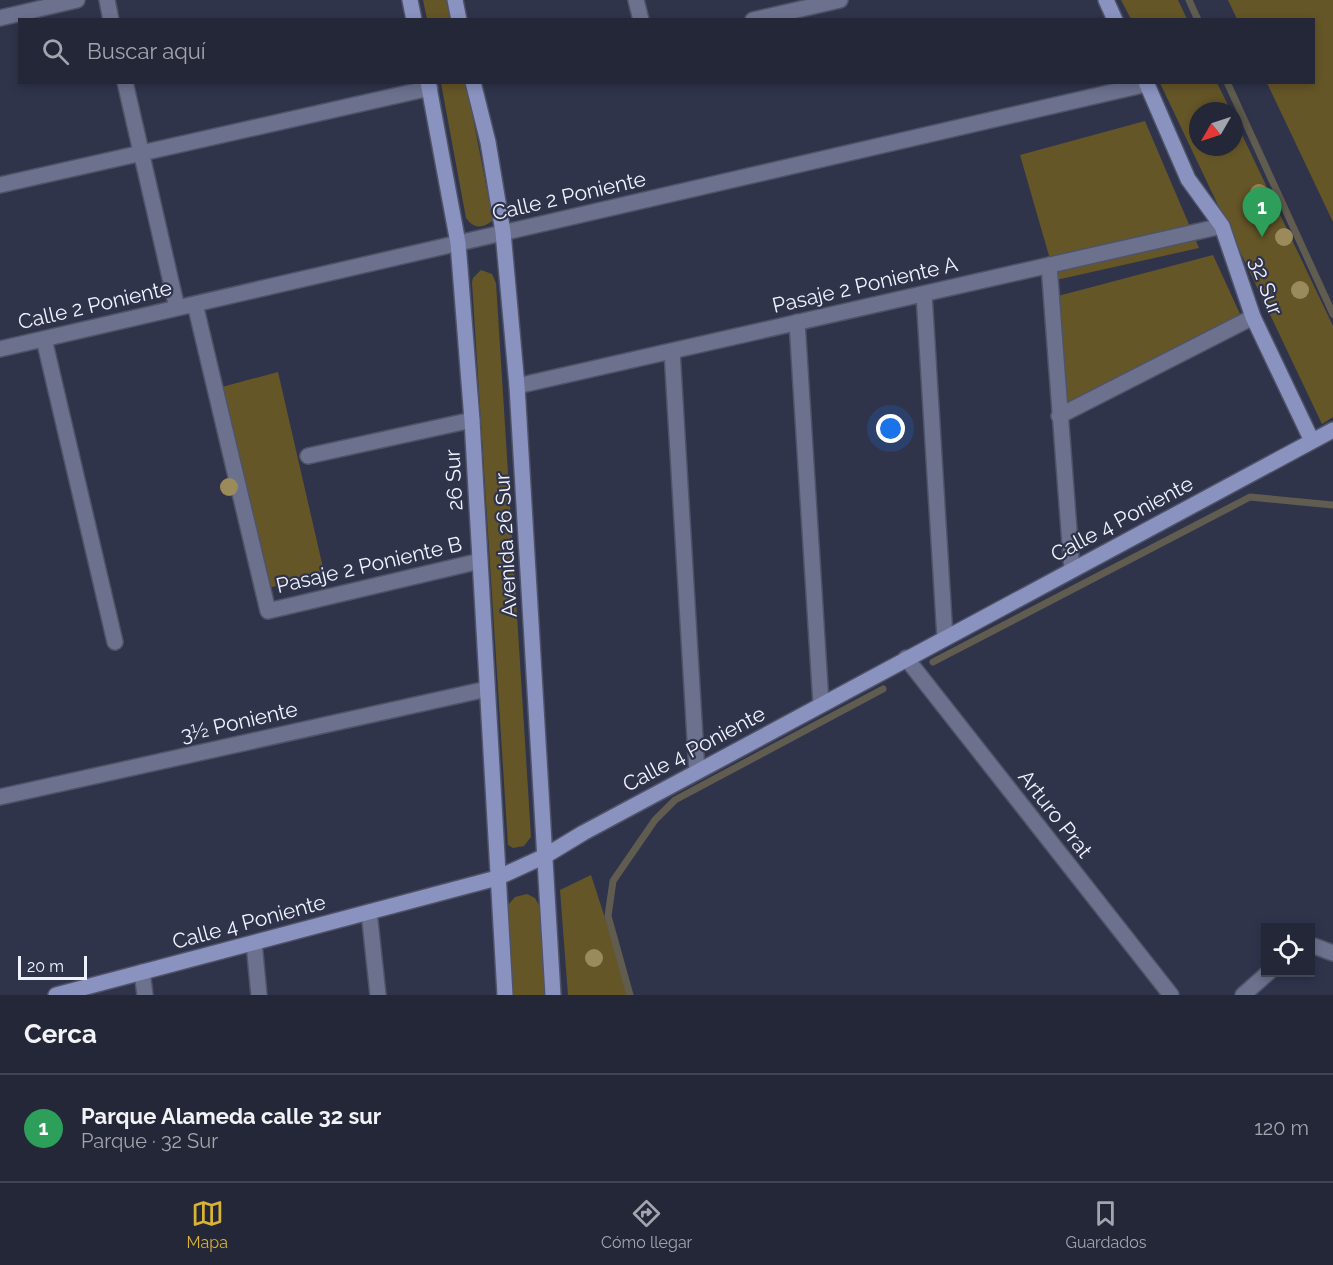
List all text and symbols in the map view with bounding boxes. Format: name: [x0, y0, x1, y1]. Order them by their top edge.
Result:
search box: [18, 18, 1315, 84]
icon: search: [39, 35, 72, 68]
text: Buscar aquí: [87, 38, 206, 64]
north arrow: [1189, 102, 1243, 156]
street label: Calle 2 Poniente: [490, 166, 648, 225]
pin: 1: [1242, 188, 1282, 237]
street label: Pasaje 2 Poniente A: [770, 251, 960, 318]
street label: 32 Sur: [1244, 253, 1289, 319]
street label: Calle 2 Poniente: [16, 275, 174, 334]
your location: [876, 414, 905, 443]
street label: 26 Sur: [439, 448, 468, 511]
street label: Avenida 26 Sur: [489, 471, 522, 618]
street label: Calle 4 Poniente: [1046, 471, 1197, 567]
street label: Pasaje 2 Poniente B: [274, 531, 464, 598]
street label: 3½ Poniente: [178, 696, 300, 747]
street label: Calle 4 Poniente: [618, 701, 769, 797]
street label: Arturo Prat: [1013, 765, 1097, 863]
street label: Calle 4 Poniente: [170, 889, 328, 954]
map controls: [1261, 923, 1315, 977]
button: locate: [1261, 923, 1315, 977]
scale bar: [18, 953, 87, 980]
text: 20 m: [27, 957, 64, 976]
text: Cerca: [24, 1019, 97, 1049]
text: Parque Alameda calle 32 sur: [81, 1103, 381, 1129]
text: 1: [39, 1116, 48, 1140]
text: 120 m: [1254, 1116, 1309, 1140]
text: Parque · 32 Sur: [81, 1129, 218, 1153]
tab: Mapa: [187, 1197, 228, 1252]
tab: Cómo llegar: [601, 1197, 692, 1252]
tab: Guardados: [1065, 1197, 1146, 1252]

